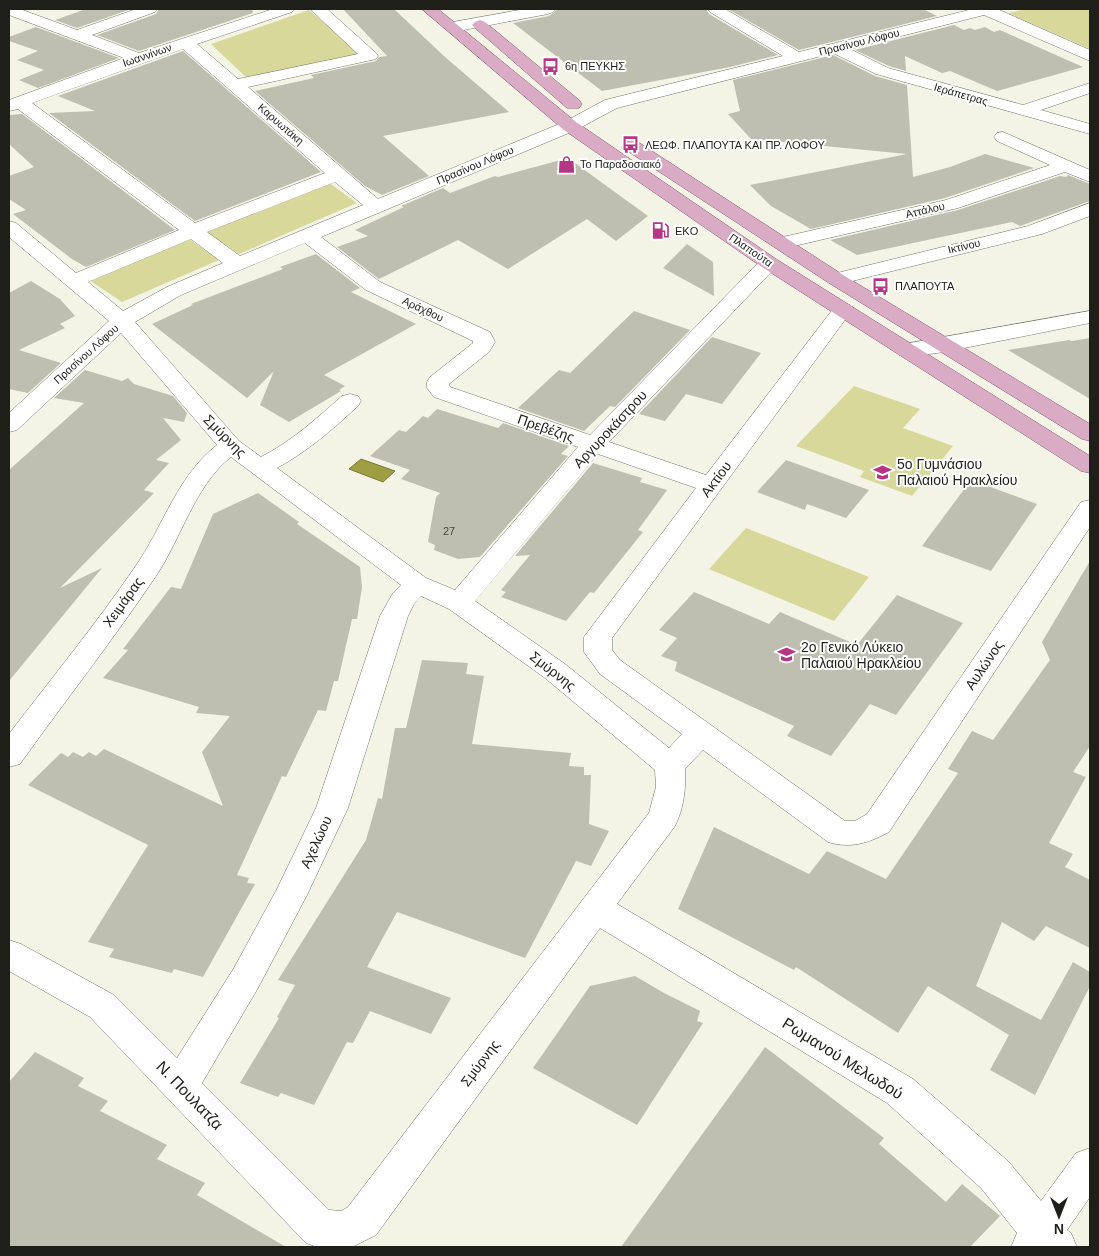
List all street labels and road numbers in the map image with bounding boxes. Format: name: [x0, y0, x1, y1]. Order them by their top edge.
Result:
street label: Πρασίνου Λόφου: [817, 26, 901, 58]
street label: Ιωαννίνων: [121, 41, 174, 69]
street label: Ιεράπετρας: [933, 81, 989, 107]
street label: Καρυωτάκη: [256, 101, 306, 147]
street label: Πρασίνου Λόφου: [435, 143, 515, 187]
street label: Αττάλου: [904, 200, 946, 220]
street label: Πλαπούτα: [727, 231, 776, 269]
street label: Ικτίνου: [947, 236, 981, 256]
street label: Αράχθου: [401, 294, 445, 324]
street label: Πρασίνου Λόφου: [51, 322, 121, 386]
street label: Αργυροκάστρου: [570, 387, 650, 471]
street label: Σμύρνης: [200, 411, 250, 461]
street label: Πρεβέζης: [515, 411, 577, 445]
street label: Ακτίου: [697, 458, 735, 500]
street label: Χειμάρας: [100, 574, 147, 630]
street label: Αυλώνος: [962, 637, 1006, 693]
street label: Σμύρνης: [527, 648, 579, 694]
street label: Αχελώου: [297, 813, 335, 871]
street label: Ρωμανού Μελωδού: [779, 1014, 906, 1102]
street label: Σμύρνης: [457, 1036, 503, 1089]
street label: Ν. Πουλατζα: [152, 1058, 226, 1134]

